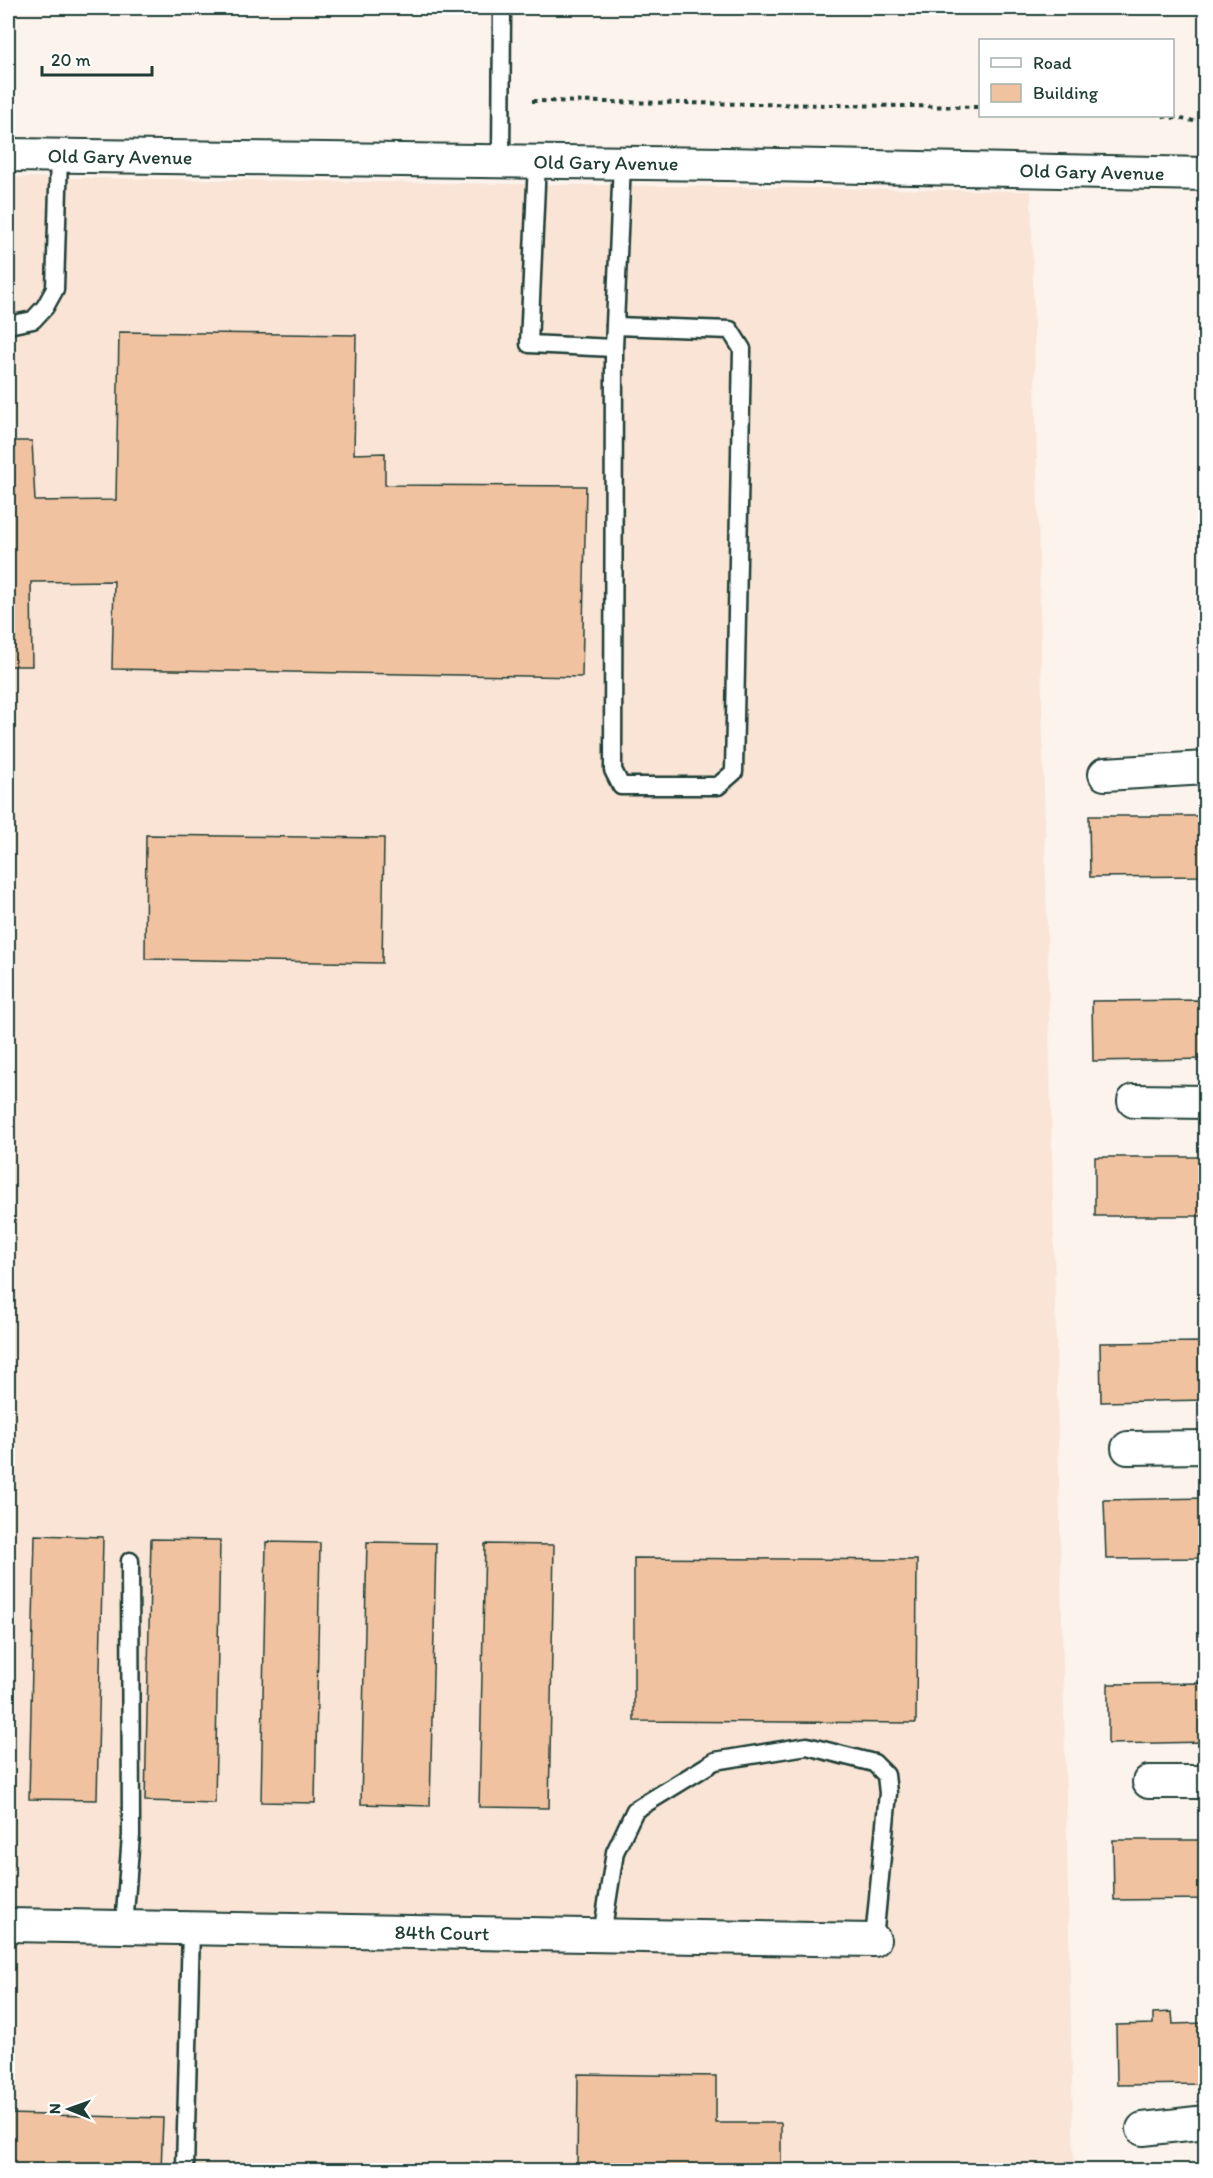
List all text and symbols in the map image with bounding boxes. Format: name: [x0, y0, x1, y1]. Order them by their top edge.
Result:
scale bar: [42, 39, 152, 77]
legend: [979, 39, 1174, 117]
text: 20 m: [51, 49, 91, 71]
text: Road: [1033, 52, 1072, 74]
text: Building: [1033, 82, 1099, 104]
street label: Old Gary Avenue: [47, 143, 193, 169]
street label: Old Gary Avenue: [533, 150, 679, 175]
street label: Old Gary Avenue: [1019, 158, 1165, 185]
street label: 84th Court: [394, 1920, 490, 1945]
north arrow: [39, 2079, 99, 2139]
text: N: [45, 2103, 64, 2114]

